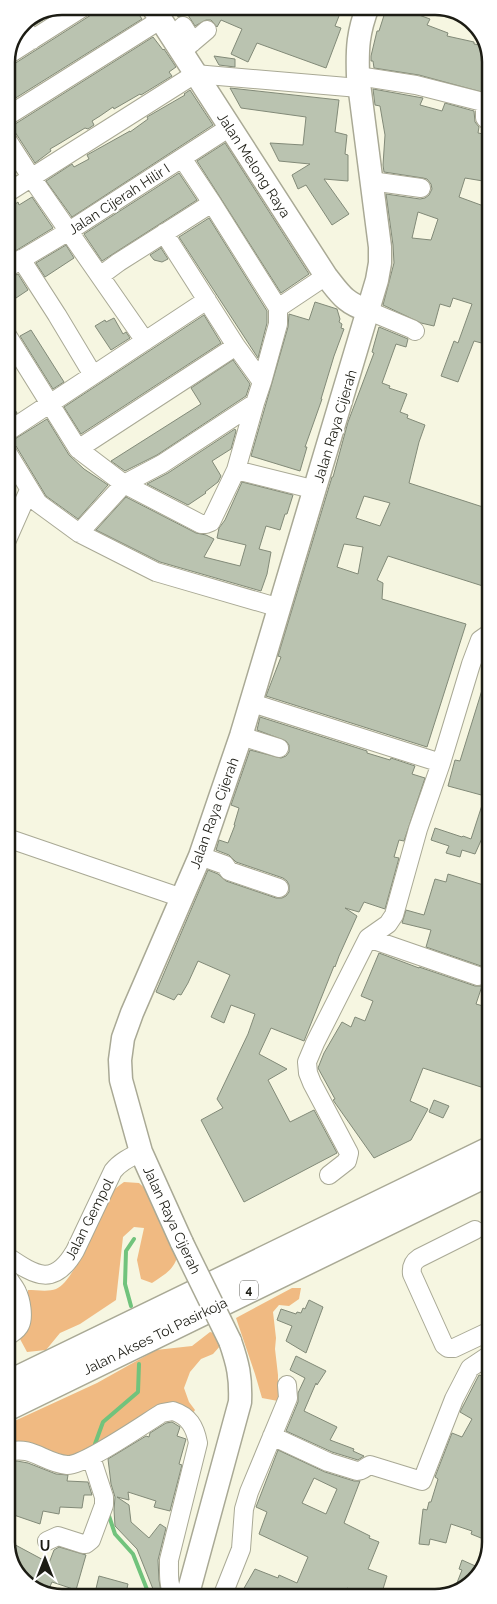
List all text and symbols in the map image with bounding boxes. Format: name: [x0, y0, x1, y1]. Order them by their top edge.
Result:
street label: Jalan Melong Raya: [214, 110, 294, 220]
street label: Jalan Cijerah Hilir I: [65, 160, 173, 238]
street label: Jalan Raya Cijerah: [310, 368, 360, 484]
street label: Jalan Raya Cijerah: [186, 755, 242, 871]
street label: Jalan Raya Cijerah: [140, 1164, 204, 1276]
street label: Jalan Gempol: [62, 1175, 116, 1262]
road number: 4: [240, 1280, 258, 1300]
street label: Jalan Akses Tol Pasirkoja: [80, 1294, 230, 1378]
north arrow: [20, 1534, 70, 1584]
text: U: [40, 1538, 50, 1554]

